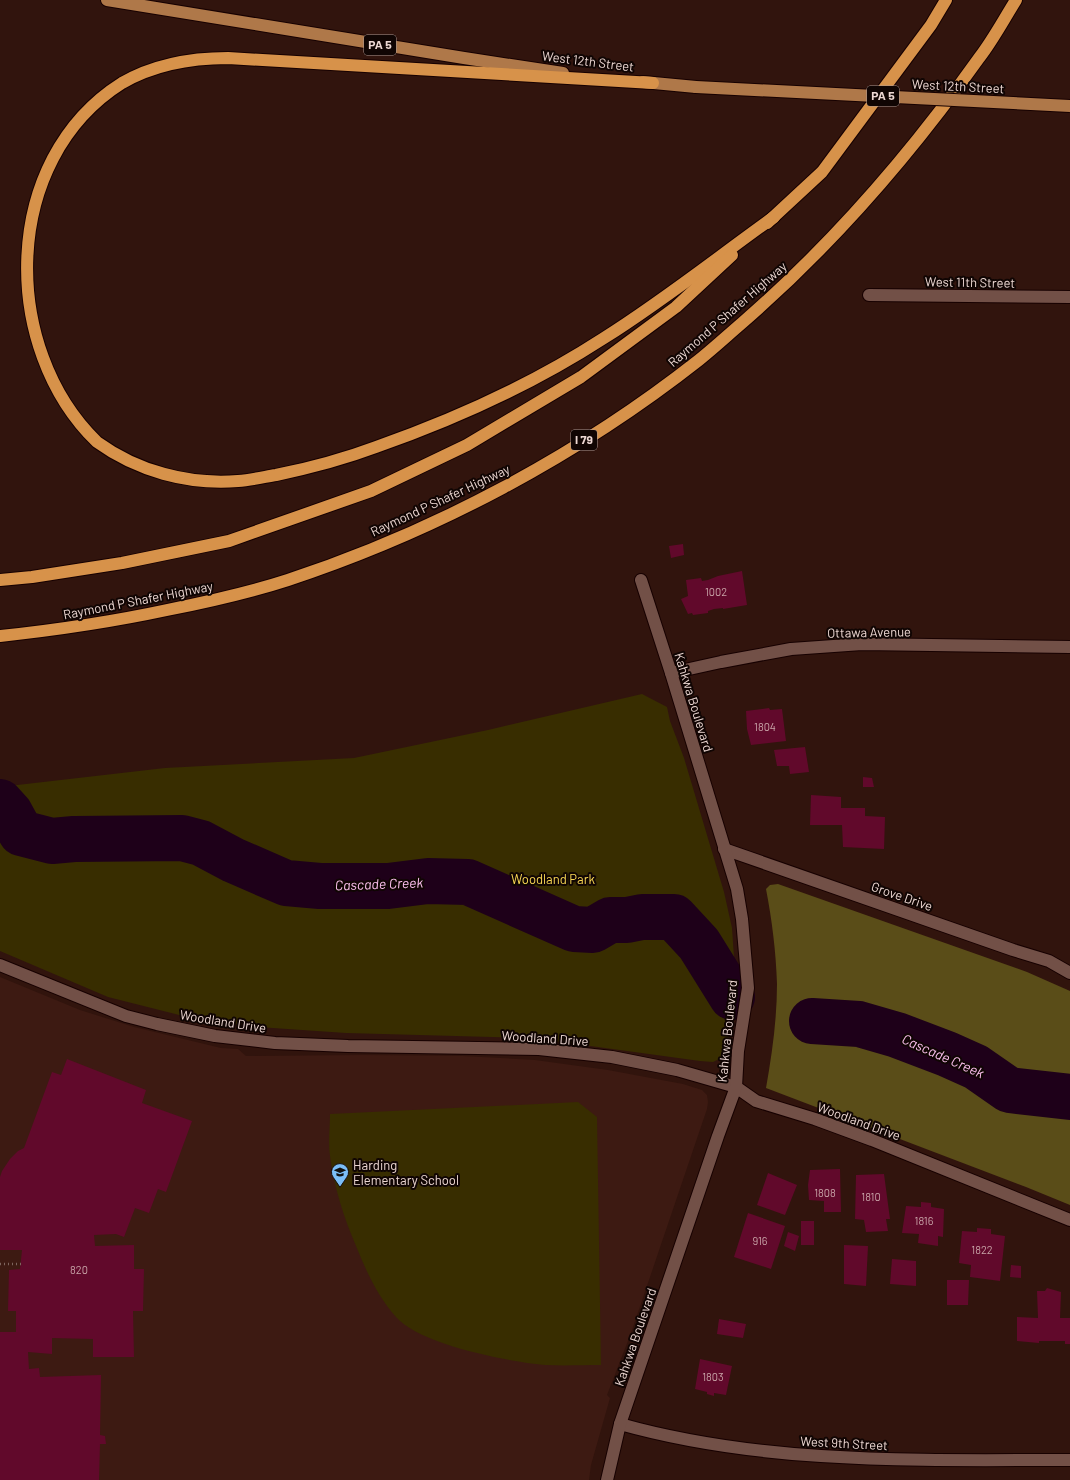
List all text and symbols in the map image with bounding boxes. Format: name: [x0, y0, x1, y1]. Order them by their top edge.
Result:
road number: PA 5: [364, 35, 396, 55]
street label: West 12th Street: [541, 47, 635, 75]
street label: West 12th Street: [911, 76, 1005, 96]
road number: PA 5: [867, 86, 899, 106]
street label: Raymond P Shafer Highway: [664, 258, 790, 370]
street label: West 11th Street: [925, 273, 1015, 291]
road number: I 79: [571, 430, 597, 450]
street label: Raymond P Shafer Highway: [368, 461, 512, 539]
street label: Raymond P Shafer Highway: [62, 578, 214, 622]
house number: 1002: [705, 585, 727, 598]
street label: Ottawa Avenue: [827, 623, 911, 641]
street label: Kahkwa Boulevard: [671, 650, 717, 754]
house number: 1804: [754, 720, 776, 733]
park label: Woodland Park: [511, 871, 595, 887]
water label: Cascade Creek: [335, 873, 424, 894]
street label: Grove Drive: [869, 878, 935, 914]
street label: Kahkwa Boulevard: [714, 979, 740, 1083]
street label: Woodland Drive: [179, 1006, 267, 1036]
street label: Woodland Drive: [501, 1027, 589, 1049]
water label: Cascade Creek: [899, 1030, 987, 1081]
street label: Woodland Drive: [815, 1099, 903, 1143]
place label: Harding Elementary School: [353, 1157, 459, 1188]
school or university icon: Harding Elementary School: [330, 1162, 350, 1187]
house number: 1808: [814, 1186, 836, 1199]
house number: 1810: [861, 1190, 881, 1203]
house number: 1816: [915, 1214, 934, 1227]
house number: 916: [752, 1234, 768, 1247]
house number: 1822: [971, 1243, 993, 1256]
house number: 820: [70, 1263, 88, 1276]
street label: Kahkwa Boulevard: [611, 1286, 659, 1388]
house number: 1803: [702, 1370, 724, 1383]
street label: West 9th Street: [800, 1433, 888, 1453]

